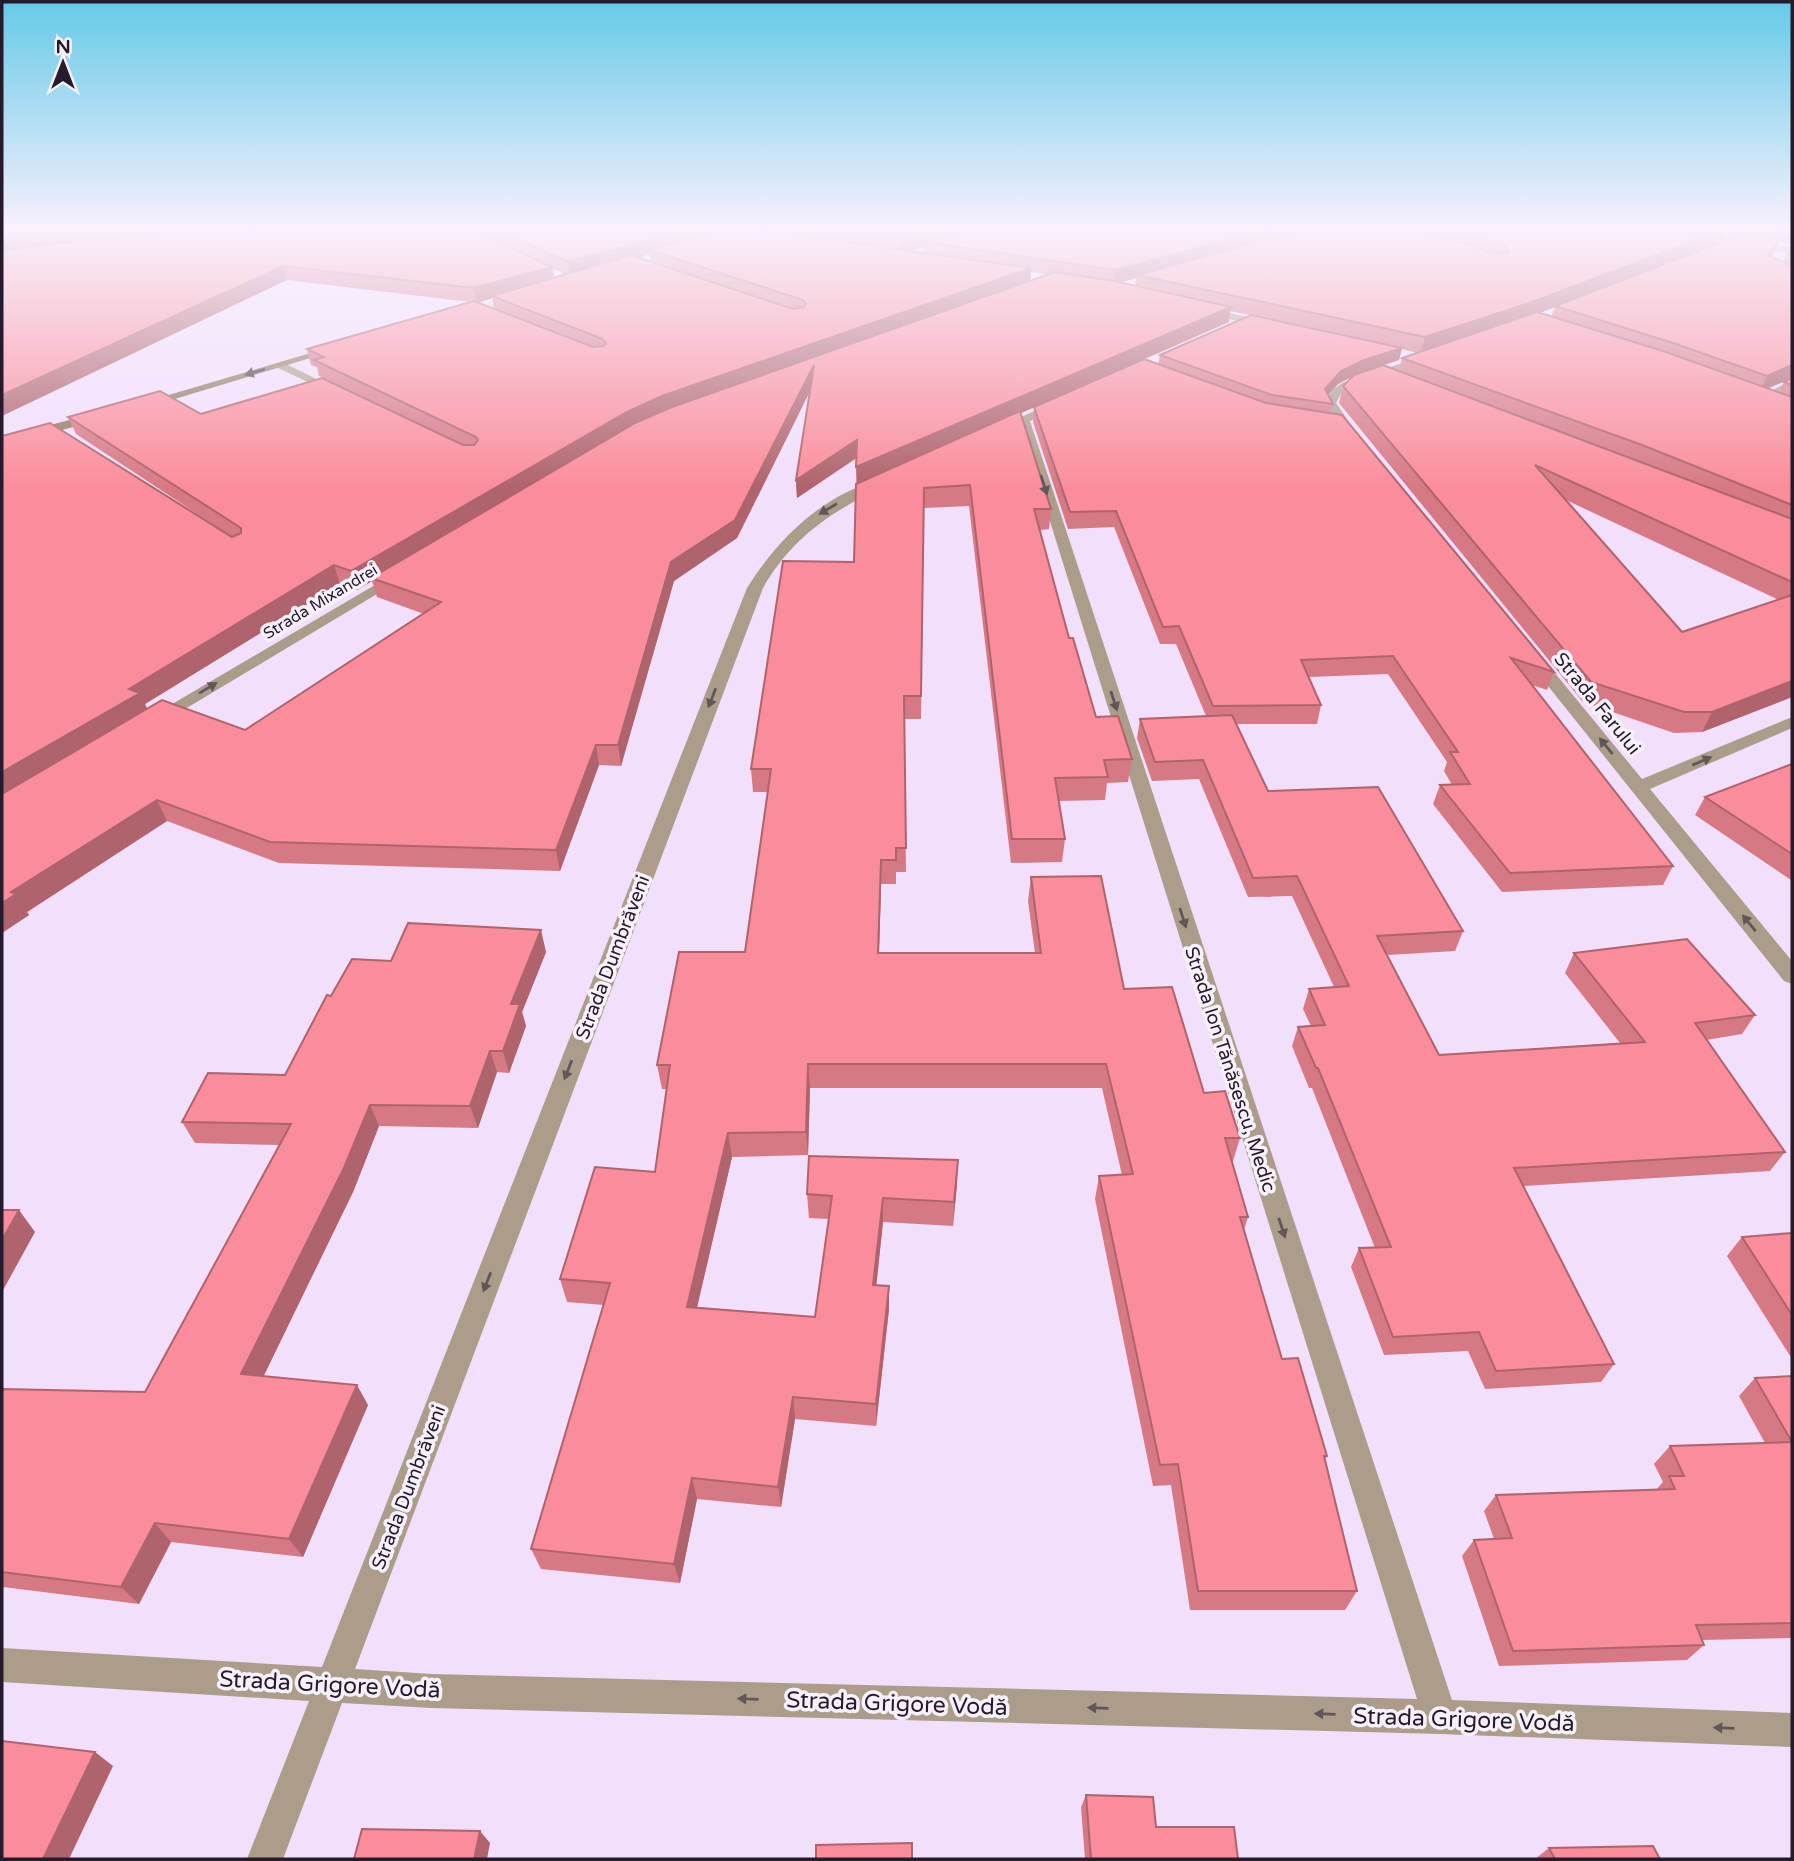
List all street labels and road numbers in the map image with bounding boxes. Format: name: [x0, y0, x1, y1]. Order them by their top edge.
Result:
street label: Strada Mixandrei: [260, 560, 381, 644]
street label: Strada Farului: [1549, 648, 1645, 759]
street label: Strada Dumbrăveni: [571, 872, 654, 1043]
street label: Strada Ion Tănăsescu, Medic: [1180, 944, 1280, 1195]
street label: Strada Dumbrăveni: [367, 1402, 450, 1573]
street label: Strada Grigore Vodă: [219, 1665, 441, 1705]
street label: Strada Grigore Vodă: [786, 1686, 1008, 1722]
street label: Strada Grigore Vodă: [1353, 1702, 1575, 1738]

